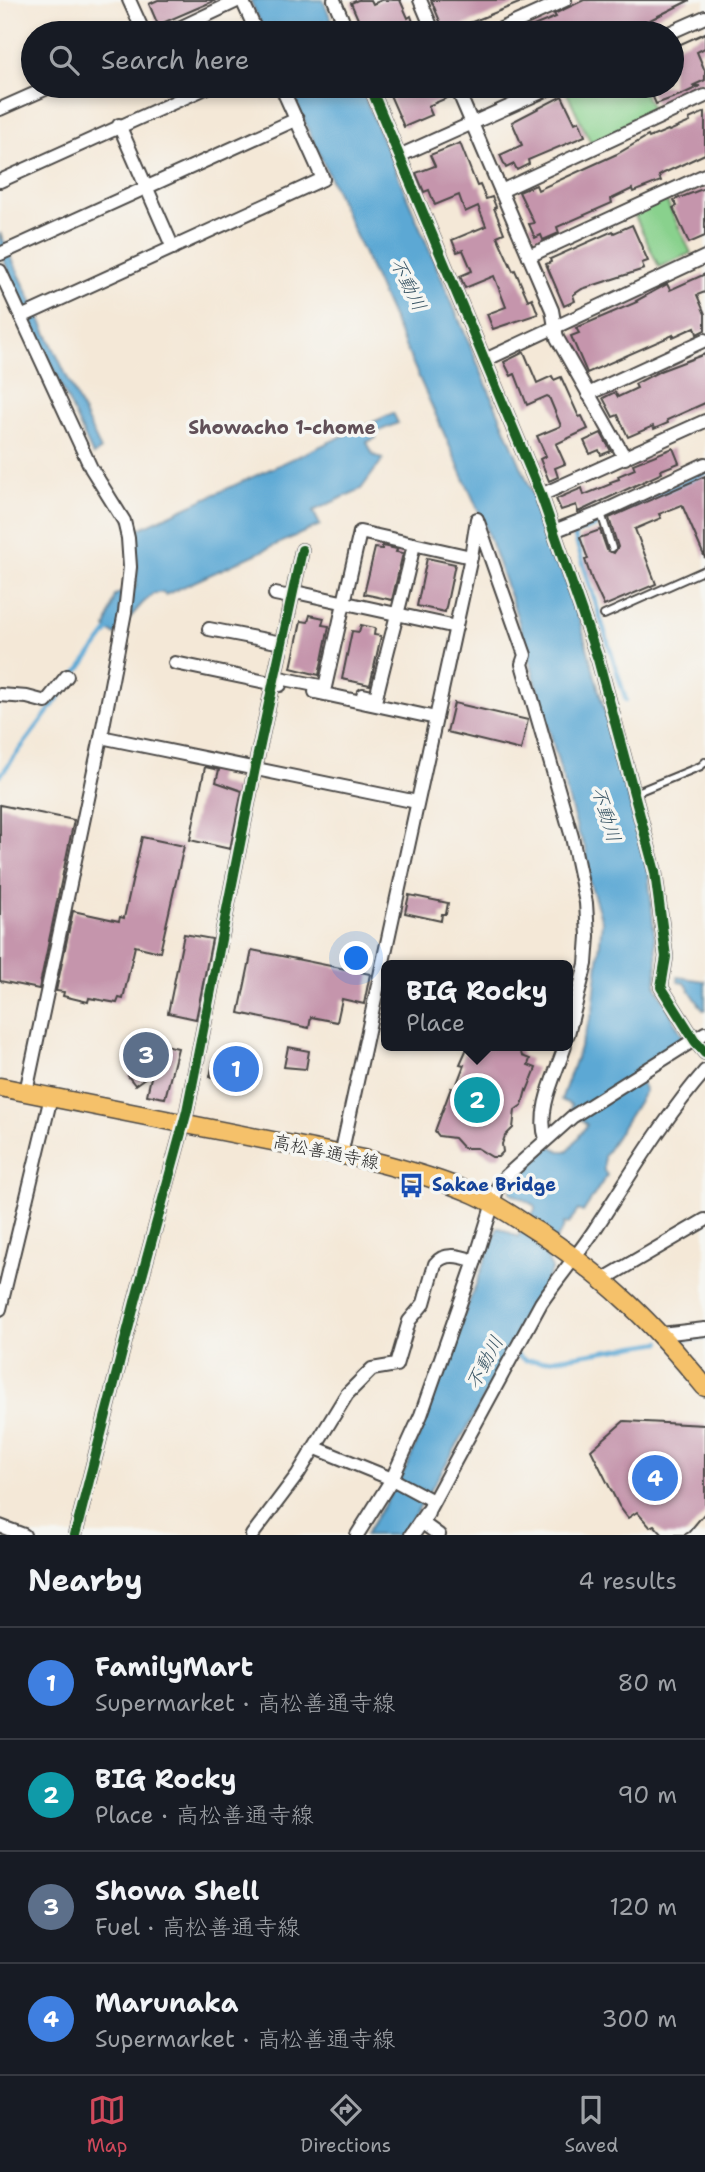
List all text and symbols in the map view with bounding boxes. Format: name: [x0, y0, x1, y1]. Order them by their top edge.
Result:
search box: [21, 21, 684, 98]
icon: search: [45, 41, 83, 79]
text: Search here: [101, 42, 250, 77]
water label: 不動川: [385, 253, 432, 315]
district label: Showacho 1-chome: [188, 415, 376, 440]
water label: 不動川: [586, 783, 627, 845]
your location: [339, 941, 373, 975]
popup: [381, 960, 573, 1051]
text: BIG Rocky: [406, 973, 548, 1008]
text: Place: [406, 1008, 465, 1038]
pin: 3: [123, 1029, 169, 1081]
pin: 1: [213, 1043, 259, 1095]
pin: 2: [454, 1074, 500, 1126]
street label: 高松善通寺線: [271, 1129, 381, 1175]
bus stop icon: Sakae Bridge: [398, 1171, 426, 1199]
place label: Sakae Bridge: [432, 1173, 556, 1197]
water label: 不動川: [460, 1331, 509, 1393]
pin: 4: [632, 1452, 678, 1504]
text: Nearby: [28, 1560, 143, 1601]
text: 4 results: [578, 1566, 677, 1596]
text: FamilyMart: [95, 1649, 253, 1684]
text: 1: [46, 1668, 56, 1698]
text: 80 m: [618, 1668, 677, 1698]
text: Supermarket · 高松善通寺線: [95, 1688, 395, 1718]
text: BIG Rocky: [95, 1761, 236, 1796]
text: 2: [43, 1780, 59, 1810]
text: 90 m: [617, 1780, 677, 1810]
text: Place · 高松善通寺線: [95, 1800, 314, 1830]
text: Showa Shell: [95, 1873, 259, 1908]
text: 3: [43, 1892, 59, 1922]
text: 120 m: [609, 1892, 677, 1922]
text: Fuel · 高松善通寺線: [95, 1912, 300, 1942]
text: Marunaka: [95, 1985, 238, 2020]
text: 4: [43, 2004, 59, 2034]
text: 300 m: [602, 2004, 677, 2034]
text: Supermarket · 高松善通寺線: [95, 2024, 395, 2054]
tab: Map: [87, 2091, 127, 2158]
tab: Directions: [301, 2091, 391, 2158]
tab: Saved: [564, 2091, 618, 2158]

